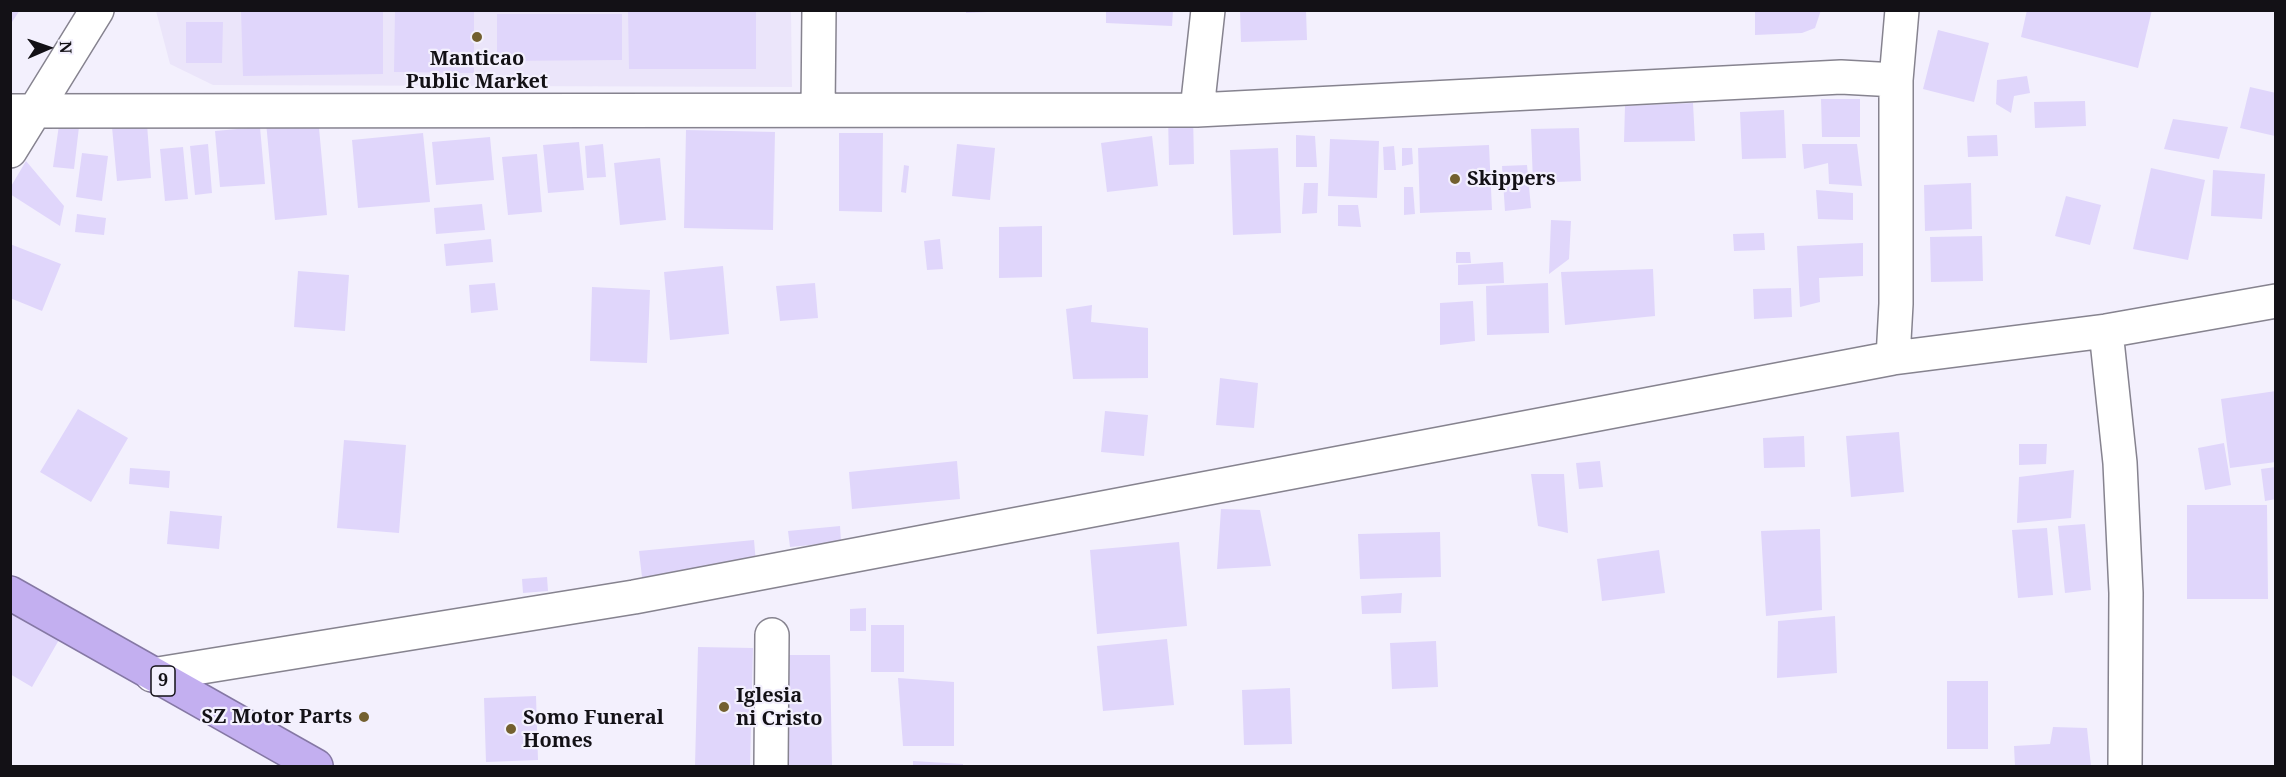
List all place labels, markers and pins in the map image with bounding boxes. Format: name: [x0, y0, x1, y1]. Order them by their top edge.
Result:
marker: Manticao Public Market: [470, 30, 484, 44]
place label: Manticao Public Market: [406, 47, 548, 94]
place label: Skippers: [1467, 167, 1556, 191]
marker: Skippers: [1448, 172, 1462, 186]
place label: Iglesia ni Cristo: [736, 684, 822, 731]
marker: Iglesia ni Cristo: [717, 700, 731, 714]
place label: SZ Motor Parts: [202, 705, 352, 729]
place label: Somo Funeral Homes: [523, 706, 664, 753]
marker: SZ Motor Parts: [357, 710, 371, 724]
marker: Somo Funeral Homes: [504, 722, 518, 736]

